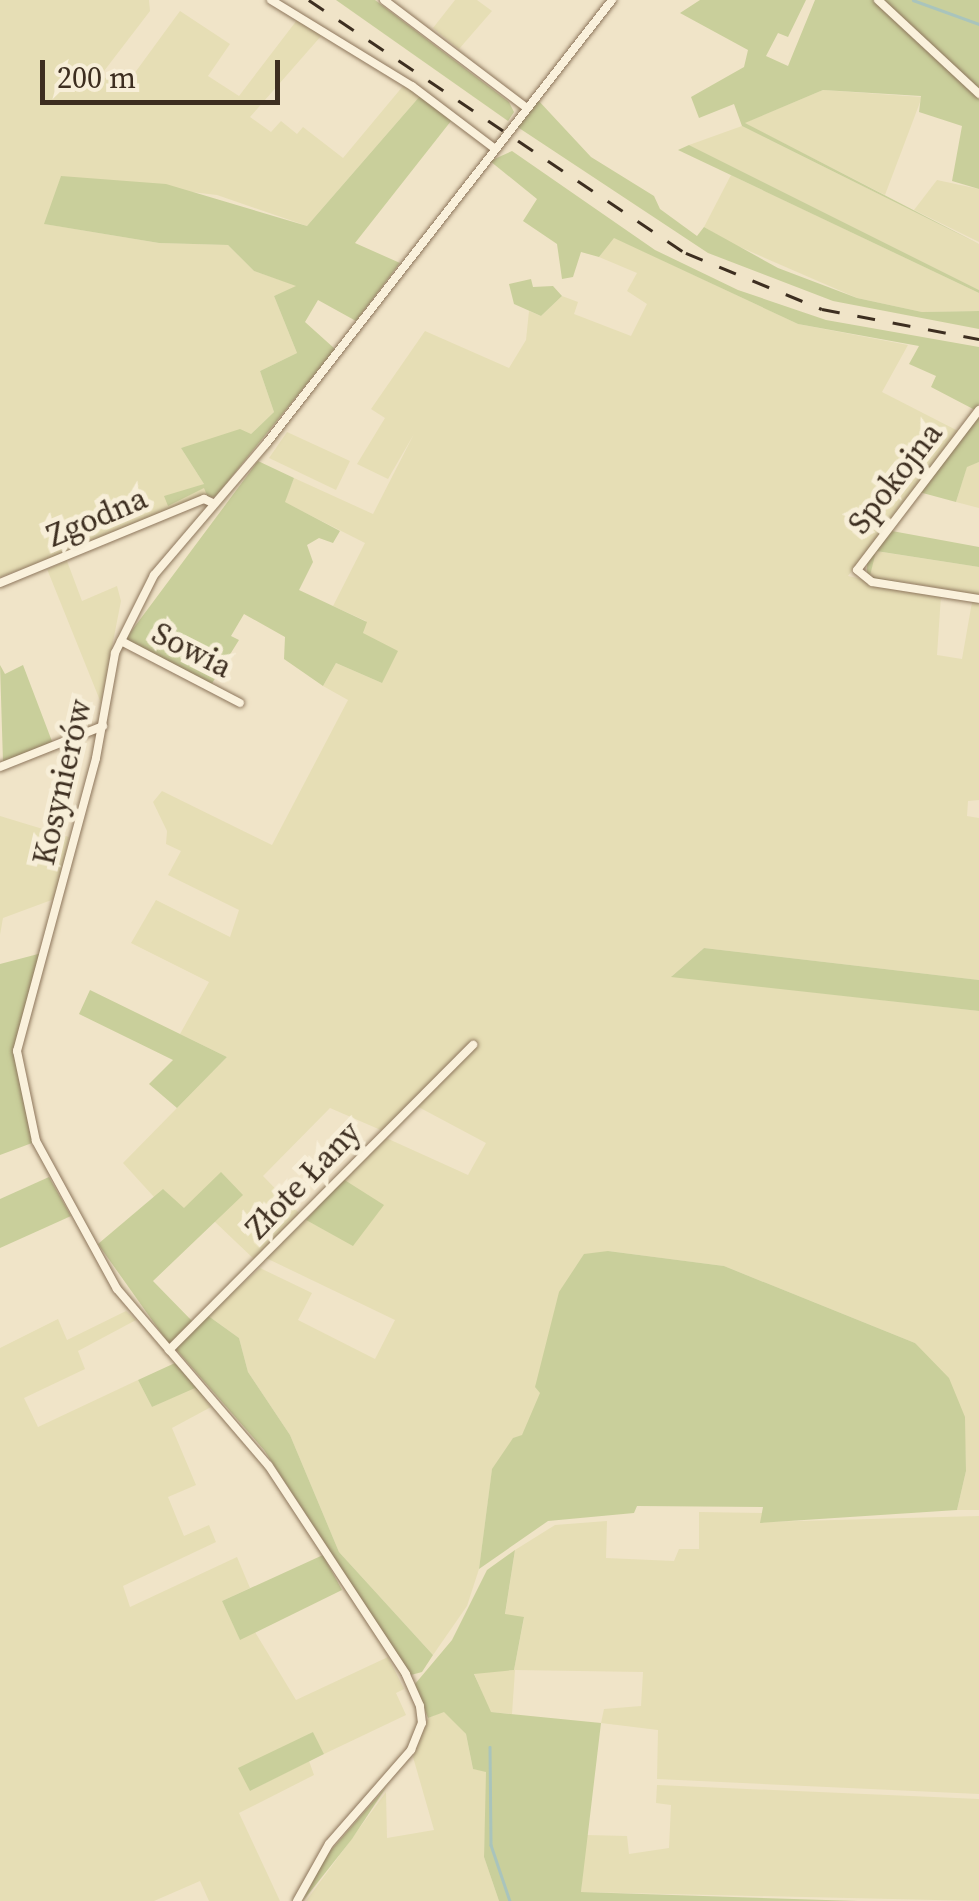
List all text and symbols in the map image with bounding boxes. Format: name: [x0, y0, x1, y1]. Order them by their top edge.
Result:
scale bar: [45, 40, 285, 102]
text: 200 m: [57, 57, 136, 98]
street label: Spokojna: [840, 415, 950, 541]
street label: Zgodna: [41, 479, 153, 555]
street label: Sowia: [146, 614, 238, 686]
street label: Kosynierów: [24, 695, 100, 869]
street label: Złote Łany: [238, 1113, 368, 1247]

